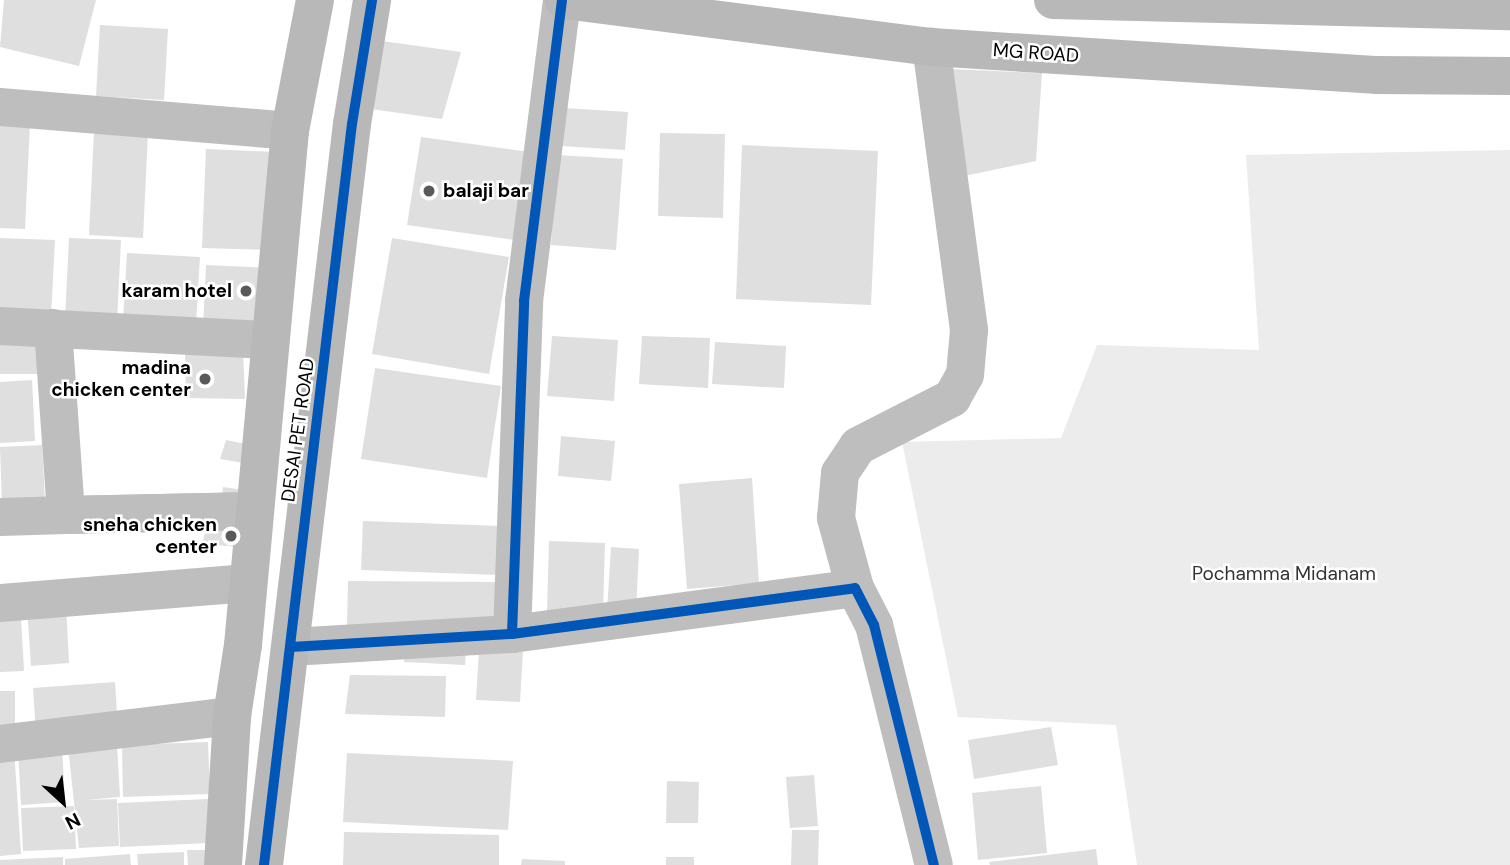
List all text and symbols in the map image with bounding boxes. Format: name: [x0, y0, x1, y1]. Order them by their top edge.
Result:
street label: MG ROAD: [992, 39, 1080, 67]
place label: balaji bar: [443, 180, 529, 202]
marker: balaji bar: [421, 183, 437, 199]
place label: karam hotel: [122, 280, 232, 302]
marker: karam hotel: [238, 283, 254, 299]
place label: madina chicken center: [51, 357, 191, 401]
street label: DESAI PET ROAD: [277, 357, 319, 503]
marker: madina chicken center: [197, 371, 213, 387]
place label: sneha chicken center: [83, 514, 217, 558]
marker: sneha chicken center: [223, 528, 239, 544]
park label: Pochamma Midanam: [1192, 563, 1376, 585]
north arrow: [28, 767, 98, 837]
text: N: [61, 807, 85, 835]

